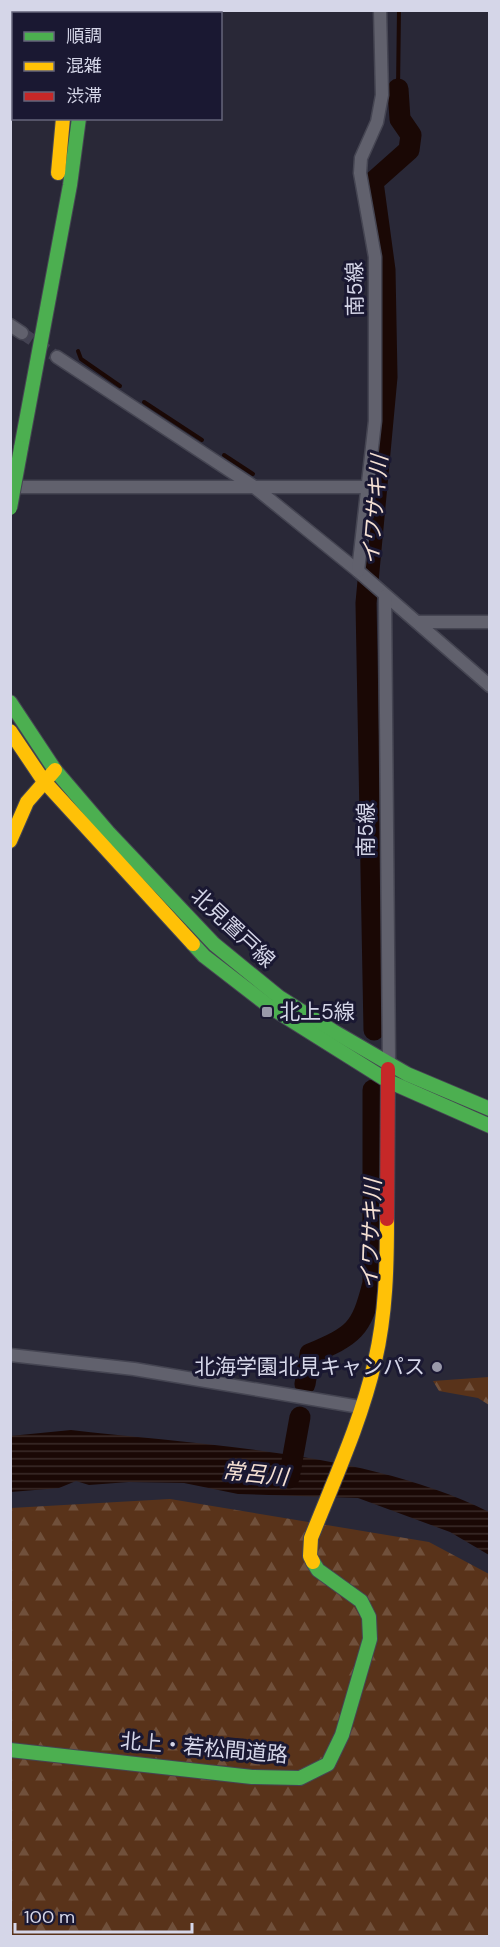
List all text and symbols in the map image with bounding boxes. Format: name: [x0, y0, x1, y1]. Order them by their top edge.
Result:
legend: [12, 12, 222, 120]
text: 順調: [66, 24, 102, 48]
text: 混雑: [66, 54, 102, 78]
text: 渋滞: [66, 84, 102, 108]
street label: 南5線: [341, 261, 369, 317]
water label: イワサキ川: [356, 452, 394, 566]
street label: 南5線: [352, 803, 380, 857]
street label: 北見置戸線: [185, 882, 281, 974]
place label: 北上5線: [279, 998, 355, 1026]
marker: 北上5線: [260, 1005, 274, 1019]
water label: イワサキ川: [355, 1177, 387, 1289]
place label: 北海学園北見キャンパス: [194, 1353, 425, 1381]
marker: 北海学園北見キャンパス: [430, 1360, 444, 1374]
water label: 常呂川: [221, 1456, 291, 1492]
street label: 北上・若松間道路: [119, 1727, 289, 1769]
scale bar: [15, 1896, 192, 1934]
text: 100 m: [24, 1905, 75, 1929]

